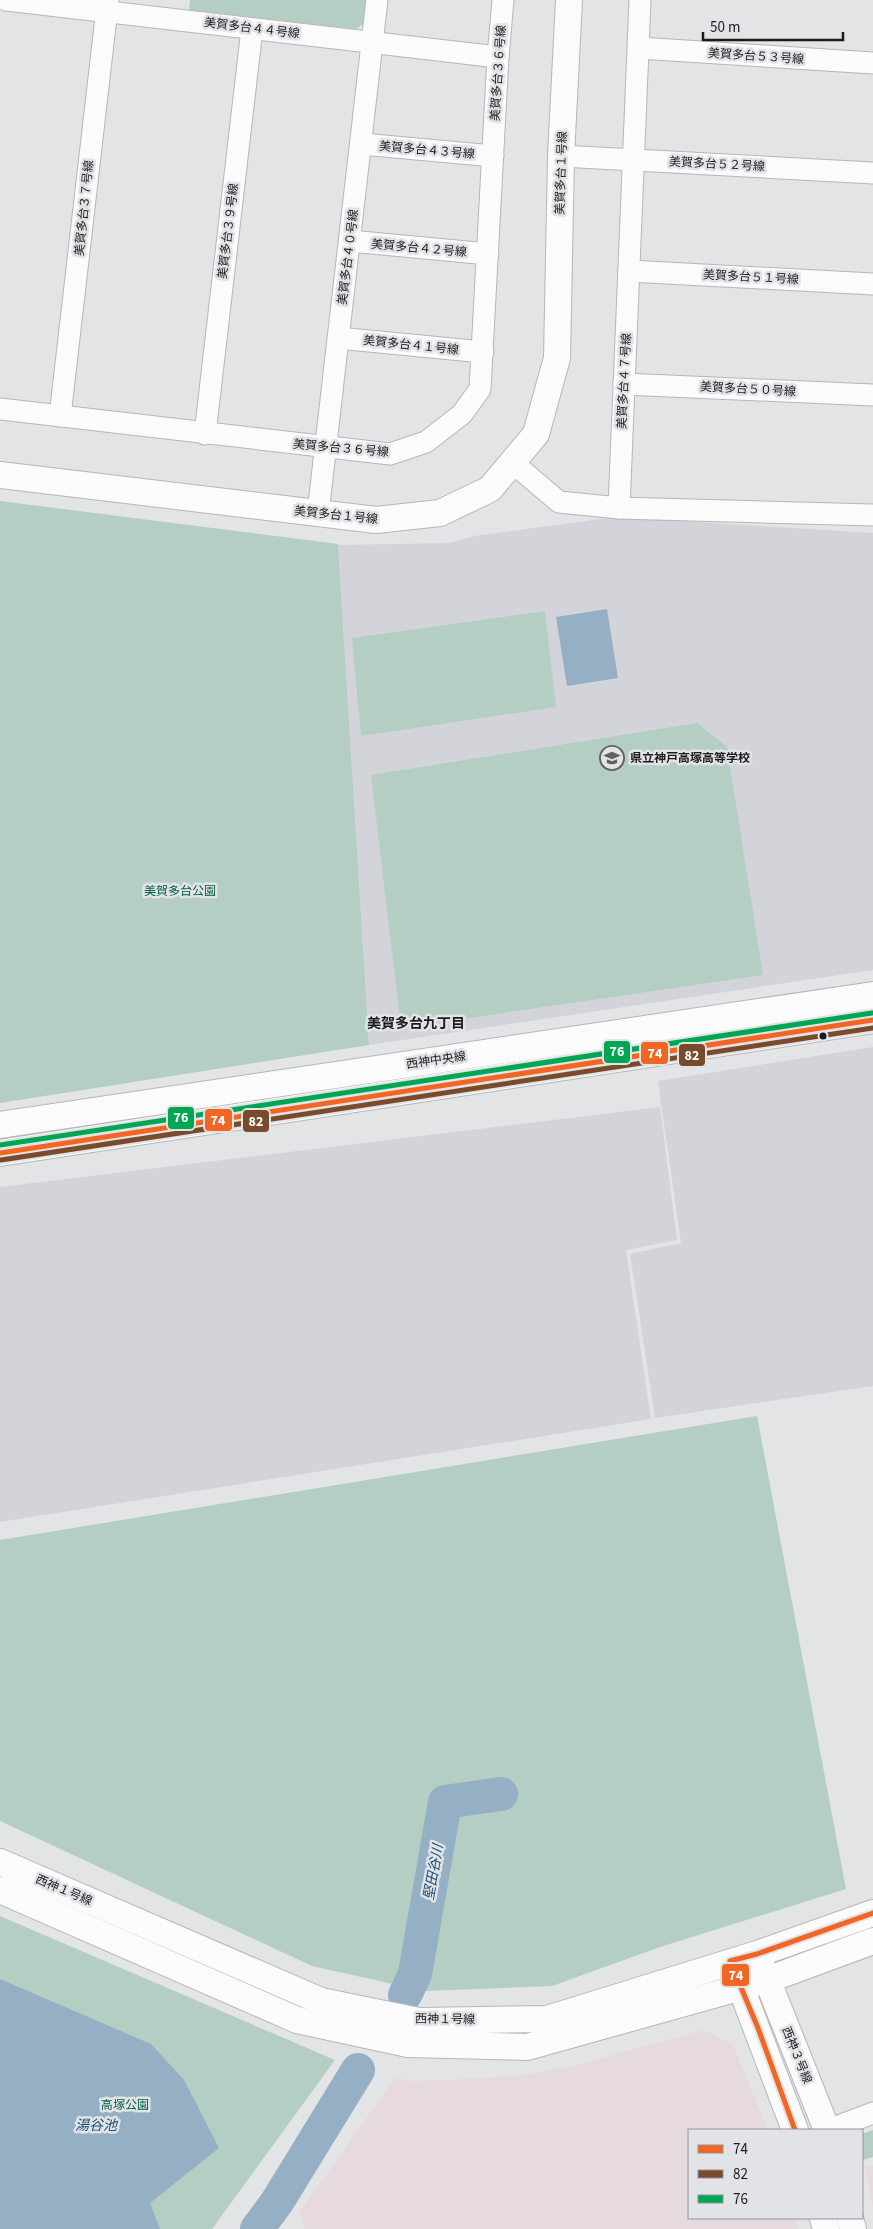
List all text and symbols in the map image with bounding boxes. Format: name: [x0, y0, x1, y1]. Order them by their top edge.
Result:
scale bar: [703, 10, 843, 42]
street label: 美賀多台４４号線: [203, 14, 301, 43]
text: 50 m: [710, 17, 740, 38]
street label: 美賀多台３６号線: [487, 25, 510, 122]
street label: 美賀多台５３号線: [707, 45, 804, 68]
street label: 美賀多台１号線: [552, 131, 571, 215]
street label: 美賀多台４３号線: [378, 138, 476, 163]
street label: 美賀多台５２号線: [669, 153, 765, 176]
street label: 美賀多台３７号線: [71, 159, 98, 257]
street label: 美賀多台３９号線: [214, 182, 243, 280]
street label: 美賀多台４０号線: [334, 208, 363, 306]
street label: 美賀多台４２号線: [370, 236, 468, 261]
street label: 美賀多台５１号線: [703, 266, 799, 289]
street label: 美賀多台４１号線: [362, 332, 460, 359]
street label: 美賀多台４７号線: [613, 333, 636, 429]
street label: 美賀多台５０号線: [700, 378, 796, 401]
street label: 美賀多台３６号線: [292, 436, 390, 461]
street label: 美賀多台１号線: [293, 503, 379, 528]
school or university icon: 県立神戸高塚高等学校: [599, 745, 625, 771]
place label: 県立神戸高塚高等学校: [630, 750, 750, 767]
park label: 美賀多台公園: [144, 883, 216, 900]
district label: 美賀多台九丁目: [367, 1014, 465, 1034]
unlabelled marker: [818, 1031, 828, 1041]
line badge: 76: [603, 1040, 631, 1064]
line badge: 74: [640, 1041, 669, 1065]
text: 76: [610, 1042, 624, 1062]
line badge: 82: [678, 1043, 706, 1067]
text: 74: [648, 1044, 663, 1064]
text: 82: [685, 1046, 699, 1066]
street label: 西神中央線: [405, 1048, 467, 1073]
line badge: 76: [167, 1106, 195, 1130]
text: 76: [174, 1108, 188, 1128]
line badge: 74: [204, 1108, 233, 1132]
line badge: 82: [242, 1109, 270, 1133]
text: 74: [211, 1111, 226, 1131]
text: 82: [249, 1112, 263, 1132]
water label: 堅田谷川: [419, 1841, 449, 1901]
street label: 西神１号線: [33, 1871, 95, 1910]
line badge: 74: [721, 1963, 750, 1987]
text: 74: [729, 1966, 744, 1986]
street label: 西神１号線: [415, 2010, 475, 2029]
street label: 西神３号線: [777, 2024, 816, 2086]
park label: 高塚公園: [101, 2097, 149, 2114]
water label: 湯谷池: [75, 2116, 119, 2136]
legend: [688, 2129, 863, 2219]
text: 74: [733, 2139, 748, 2160]
text: 82: [733, 2164, 748, 2185]
text: 76: [733, 2189, 748, 2210]

